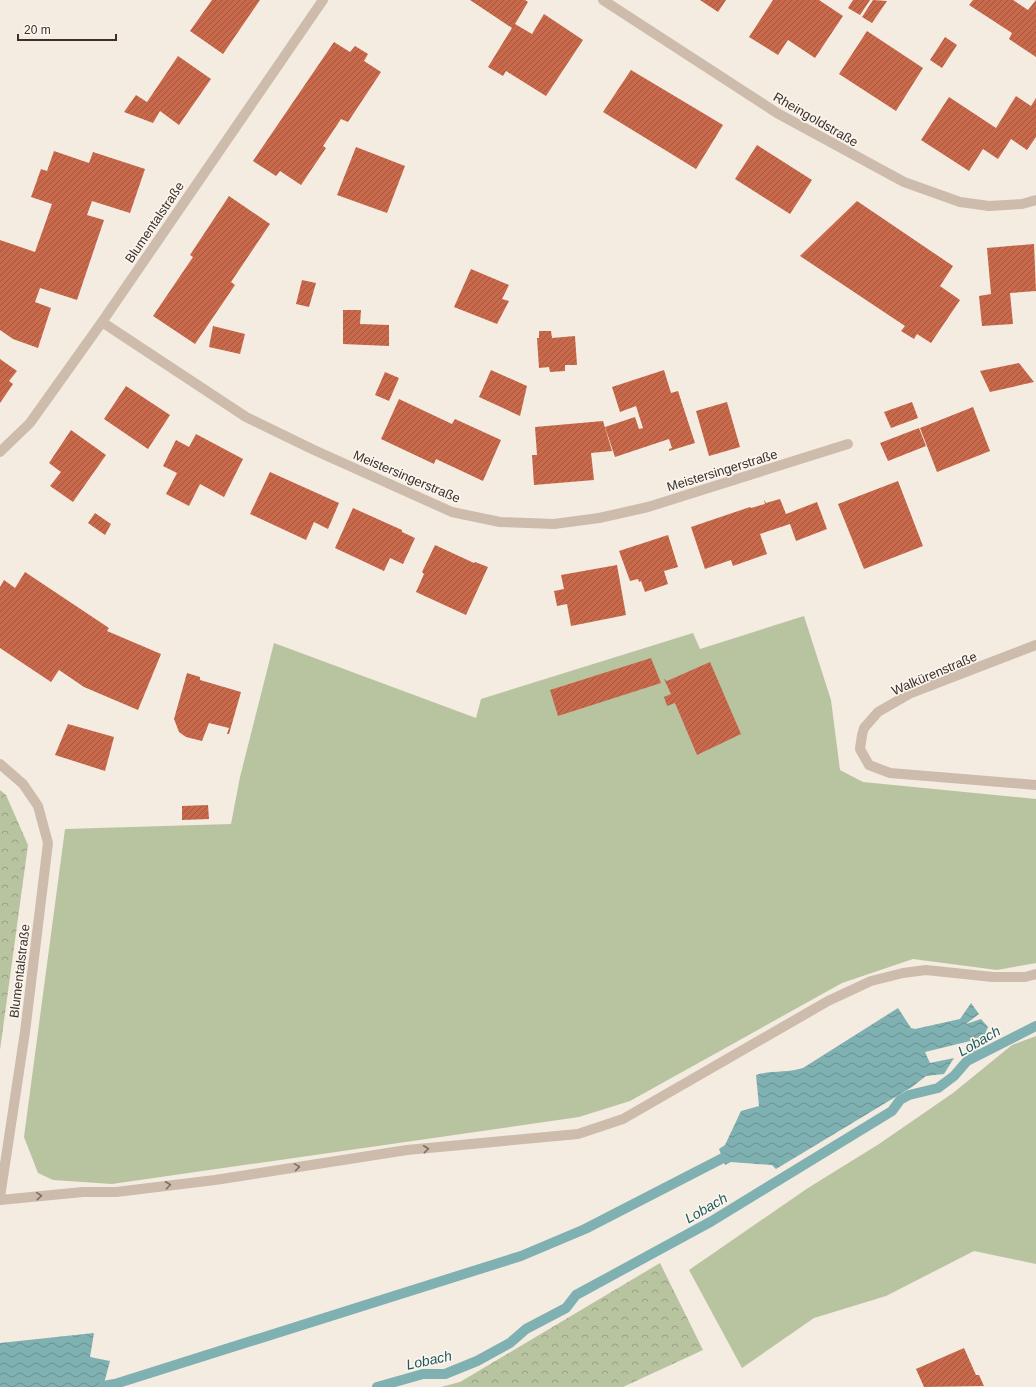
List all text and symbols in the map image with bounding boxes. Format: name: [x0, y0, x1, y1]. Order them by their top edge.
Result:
scale bar: [18, 16, 116, 42]
text: 20 m: [24, 23, 51, 37]
street label: Rheingoldstraße: [771, 89, 861, 150]
street label: Blumentalstraße: [122, 179, 187, 266]
street label: Meistersingerstraße: [351, 447, 463, 506]
street label: Meistersingerstraße: [665, 447, 779, 494]
street label: Walkürenstraße: [889, 649, 979, 698]
street label: Blumentalstraße: [6, 923, 33, 1019]
water label: Lobach: [955, 1022, 1003, 1059]
one-way arrow: [423, 1144, 429, 1153]
one-way arrow: [294, 1163, 300, 1172]
one-way arrow: [165, 1181, 171, 1190]
water label: Lobach: [682, 1189, 730, 1226]
one-way arrow: [36, 1192, 42, 1201]
water label: Lobach: [405, 1347, 453, 1373]

